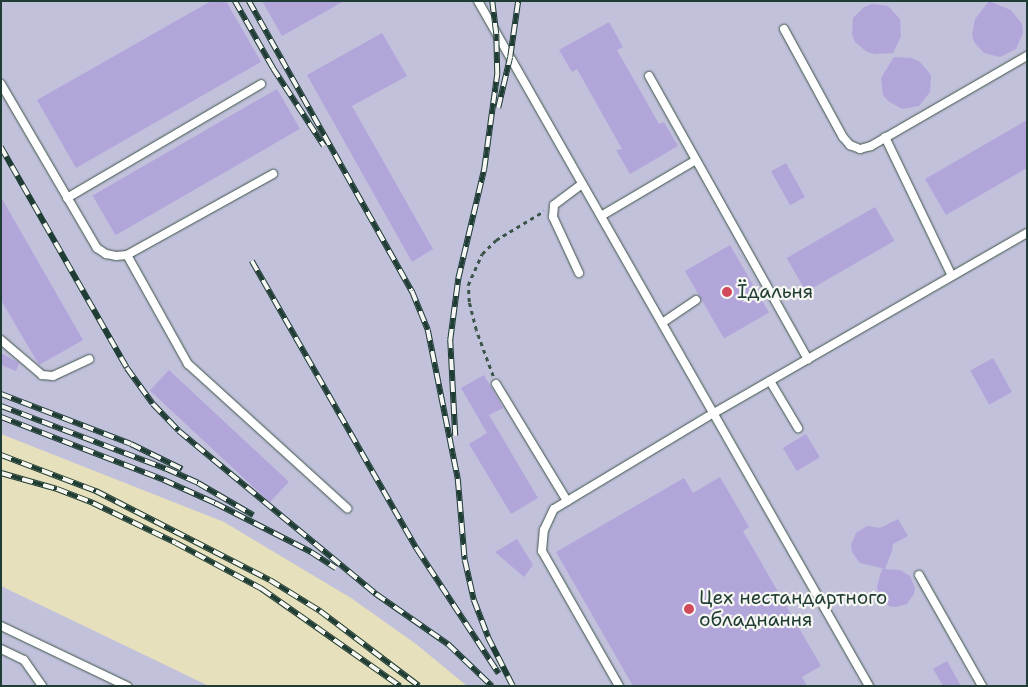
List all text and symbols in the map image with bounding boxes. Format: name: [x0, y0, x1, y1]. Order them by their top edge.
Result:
place label: Їдальня: [737, 281, 813, 303]
marker: Їдальня: [721, 286, 733, 298]
place label: Цех нестандартного обладнання: [699, 587, 887, 631]
marker: Цех нестандартного обладнання: [683, 603, 695, 615]

